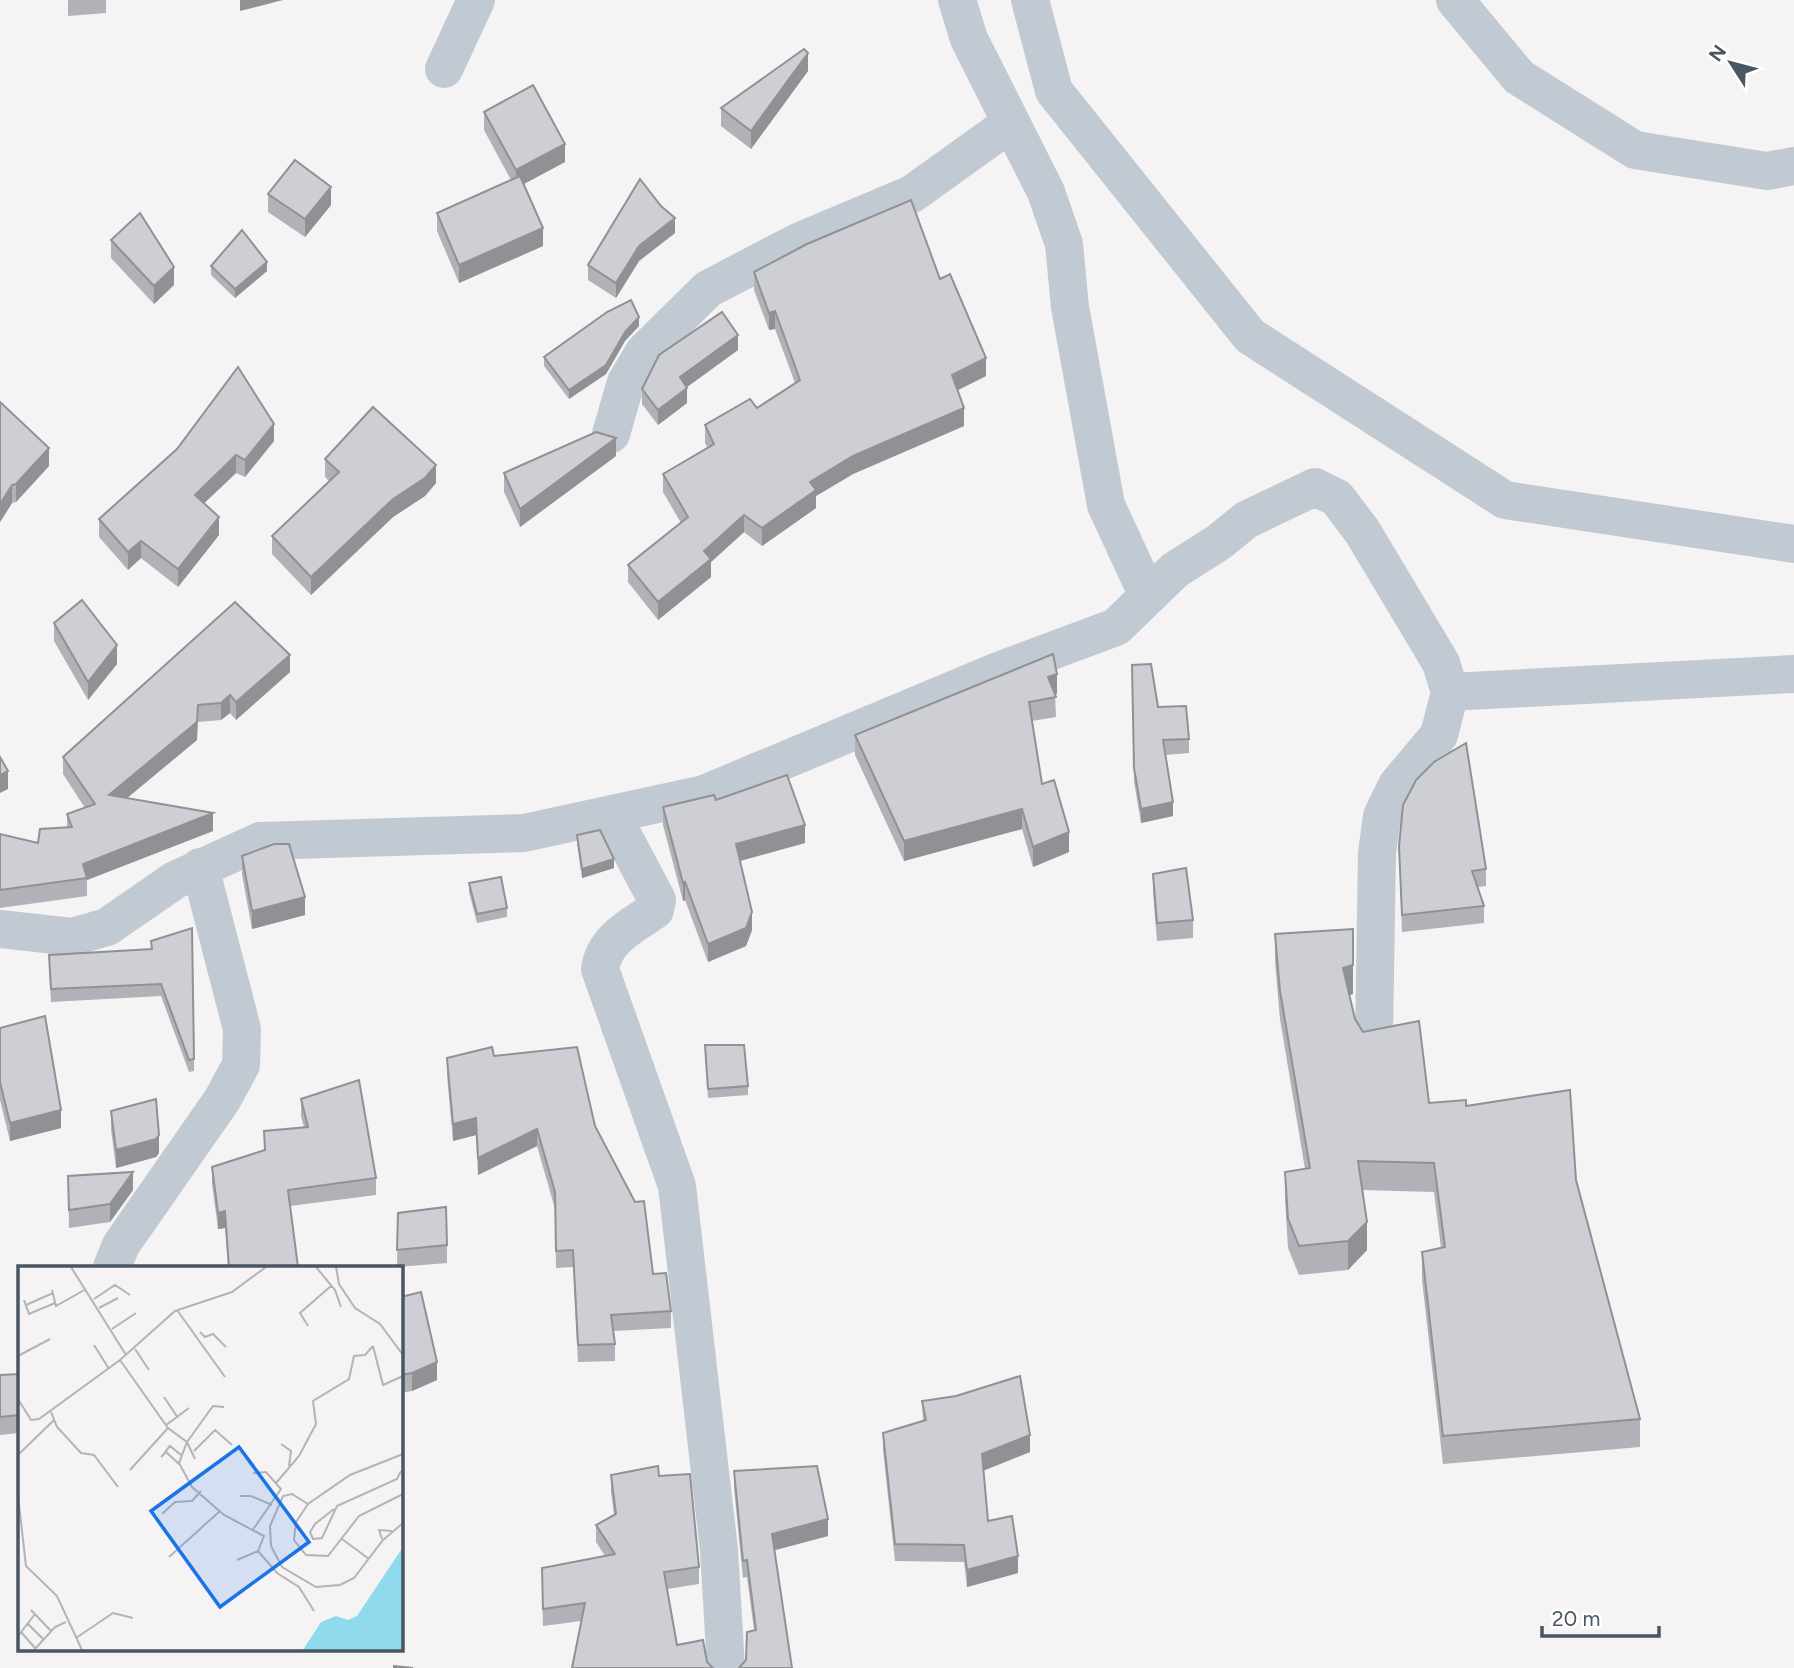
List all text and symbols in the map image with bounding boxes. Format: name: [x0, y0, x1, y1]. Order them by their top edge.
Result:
north arrow: [1696, 28, 1766, 98]
text: N: [1704, 41, 1731, 66]
inset map: [18, 1266, 402, 1650]
scale bar: [1542, 1594, 1659, 1638]
text: 20 m: [1552, 1606, 1600, 1631]

